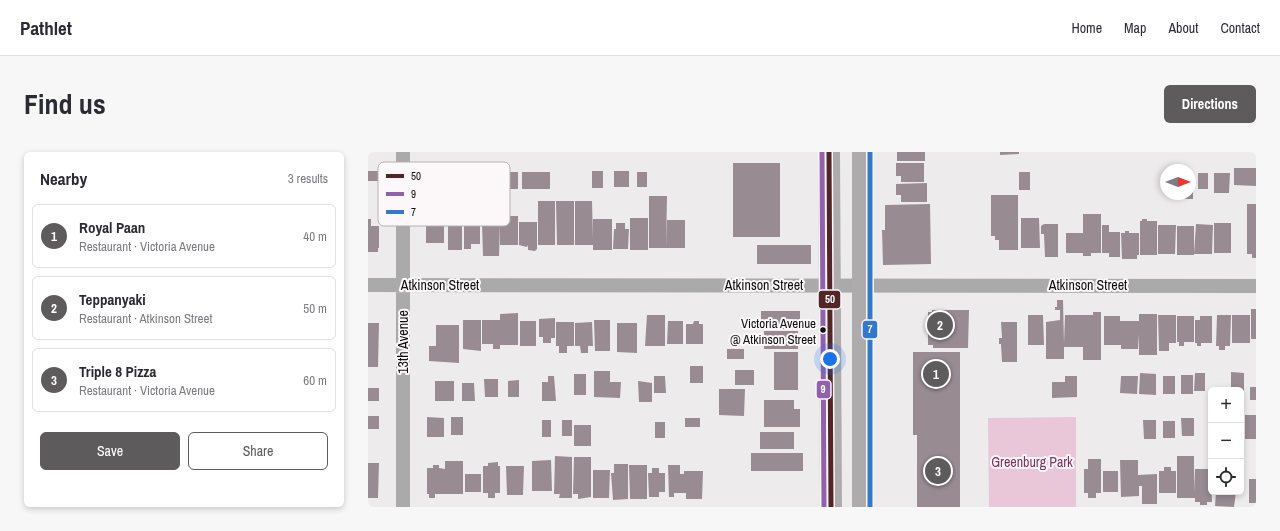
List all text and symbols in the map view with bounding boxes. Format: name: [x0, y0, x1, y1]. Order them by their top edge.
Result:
text: Pathlet: [20, 15, 72, 41]
text: Home: [1071, 19, 1102, 37]
text: Map: [1124, 19, 1146, 37]
text: About: [1168, 19, 1198, 37]
text: Contact: [1220, 19, 1260, 37]
text: Find us: [24, 85, 106, 123]
button: Directions: [1164, 85, 1256, 123]
legend: [378, 162, 510, 226]
north arrow: [1160, 164, 1196, 200]
text: Nearby: [40, 167, 87, 190]
text: 50: [411, 169, 421, 183]
text: 3 results: [288, 170, 328, 187]
text: 9: [411, 187, 416, 201]
text: 7: [411, 205, 416, 219]
text: Royal Paan: [79, 217, 145, 238]
text: 1: [51, 228, 57, 245]
text: 40 m: [303, 228, 327, 245]
text: Restaurant · Victoria Avenue: [79, 238, 215, 255]
street label: Atkinson Street: [400, 276, 479, 294]
street label: Atkinson Street: [724, 276, 803, 294]
street label: Atkinson Street: [1048, 276, 1127, 294]
text: Teppanyaki: [79, 289, 146, 310]
line badge: 50: [818, 290, 841, 309]
text: 50: [825, 292, 835, 306]
text: 2: [51, 300, 57, 317]
text: 50 m: [303, 300, 327, 317]
text: Restaurant · Atkinson Street: [79, 310, 212, 327]
street label: 13th Avenue: [394, 310, 412, 374]
pin: 2: [927, 310, 953, 340]
place label: Victoria Avenue @ Atkinson Street: [730, 315, 816, 348]
line badge: 7: [862, 320, 878, 339]
text: 7: [867, 322, 873, 336]
marker: Victoria Avenue @ Atkinson Street: [818, 325, 828, 335]
your location: [820, 349, 840, 369]
pin: 1: [923, 359, 949, 389]
text: Triple 8 Pizza: [79, 361, 156, 382]
text: 3: [51, 372, 57, 389]
text: 60 m: [303, 372, 327, 389]
line badge: 9: [816, 380, 831, 399]
text: Restaurant · Victoria Avenue: [79, 382, 215, 399]
text: 9: [820, 382, 826, 396]
map controls: [1208, 387, 1244, 495]
button: +: [1208, 387, 1244, 423]
button: −: [1208, 423, 1244, 459]
button: Save: [40, 432, 180, 470]
button: Share: [188, 432, 328, 470]
park label: Greenburg Park: [991, 453, 1073, 471]
pin: 3: [925, 456, 951, 486]
button: locate: [1208, 459, 1244, 495]

